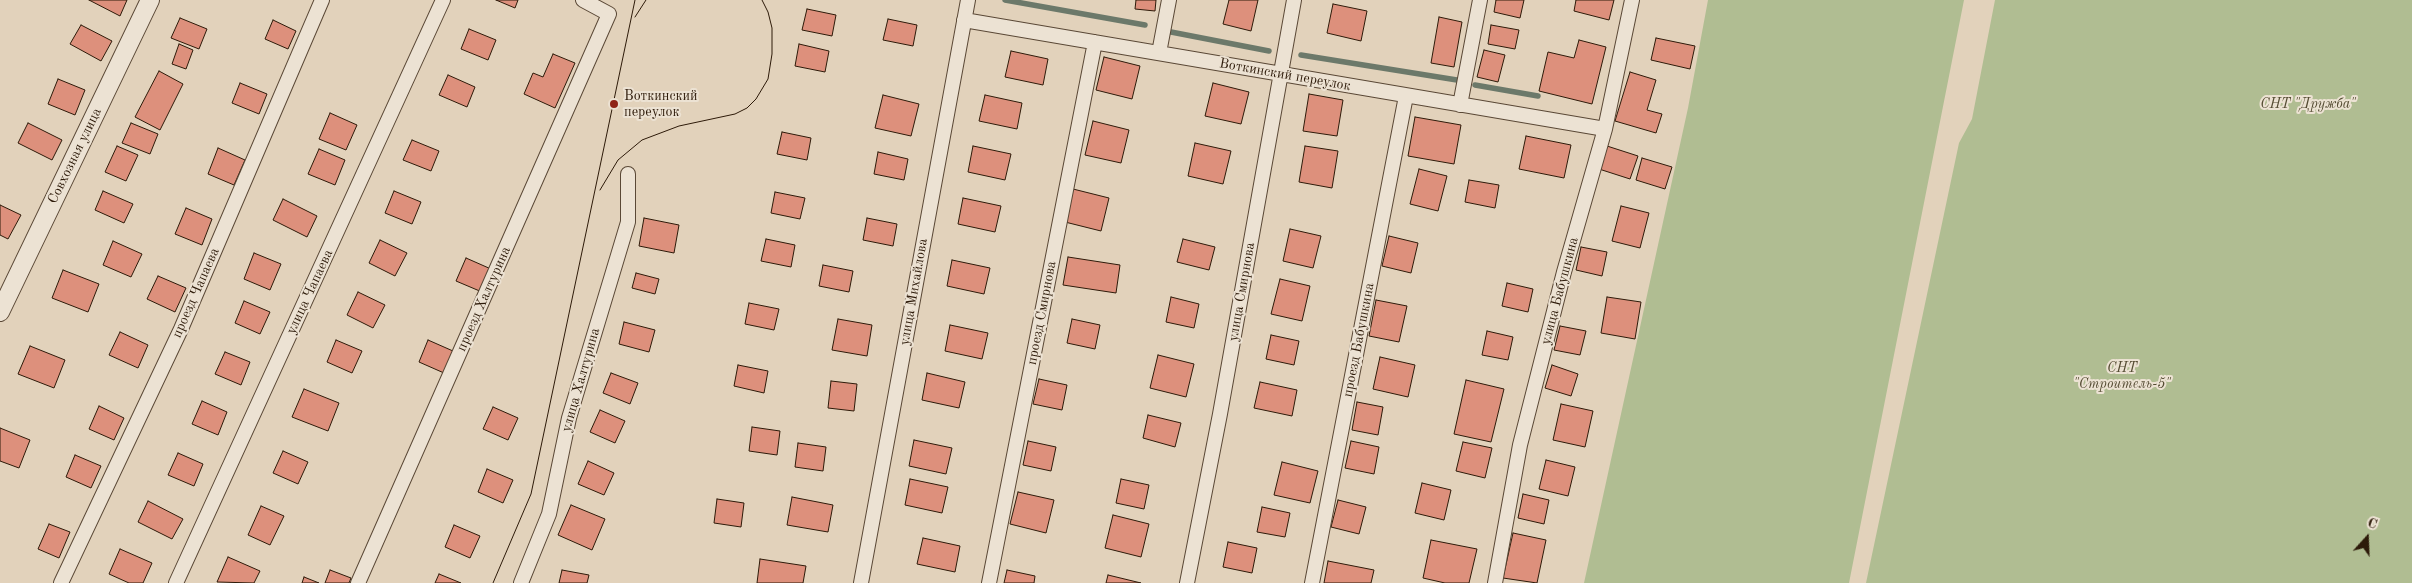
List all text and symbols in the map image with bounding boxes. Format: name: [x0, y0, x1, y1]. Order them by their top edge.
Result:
street label: Воткинский переулок: [1218, 55, 1352, 95]
place label: Воткинский переулок: [624, 88, 698, 120]
park label: СНТ "Дружба": [2260, 96, 2356, 112]
marker: Воткинский переулок: [608, 98, 620, 110]
street label: Совхозная улица: [45, 105, 105, 207]
street label: улица Бабушкина: [1538, 235, 1582, 347]
street label: улица Михайлова: [896, 237, 932, 347]
street label: улица Смирнова: [1225, 241, 1259, 343]
street label: проезд Халтурина: [453, 244, 515, 354]
street label: проезд Чапаева: [169, 245, 223, 341]
street label: улица Чапаева: [283, 247, 337, 337]
street label: проезд Смирнова: [1024, 260, 1060, 366]
street label: проезд Бабушкина: [1340, 281, 1378, 399]
street label: улица Халтурина: [558, 326, 604, 434]
park label: СНТ "Строитель-5": [2073, 360, 2171, 392]
north arrow: [2342, 513, 2392, 563]
text: С: [2365, 516, 2379, 532]

